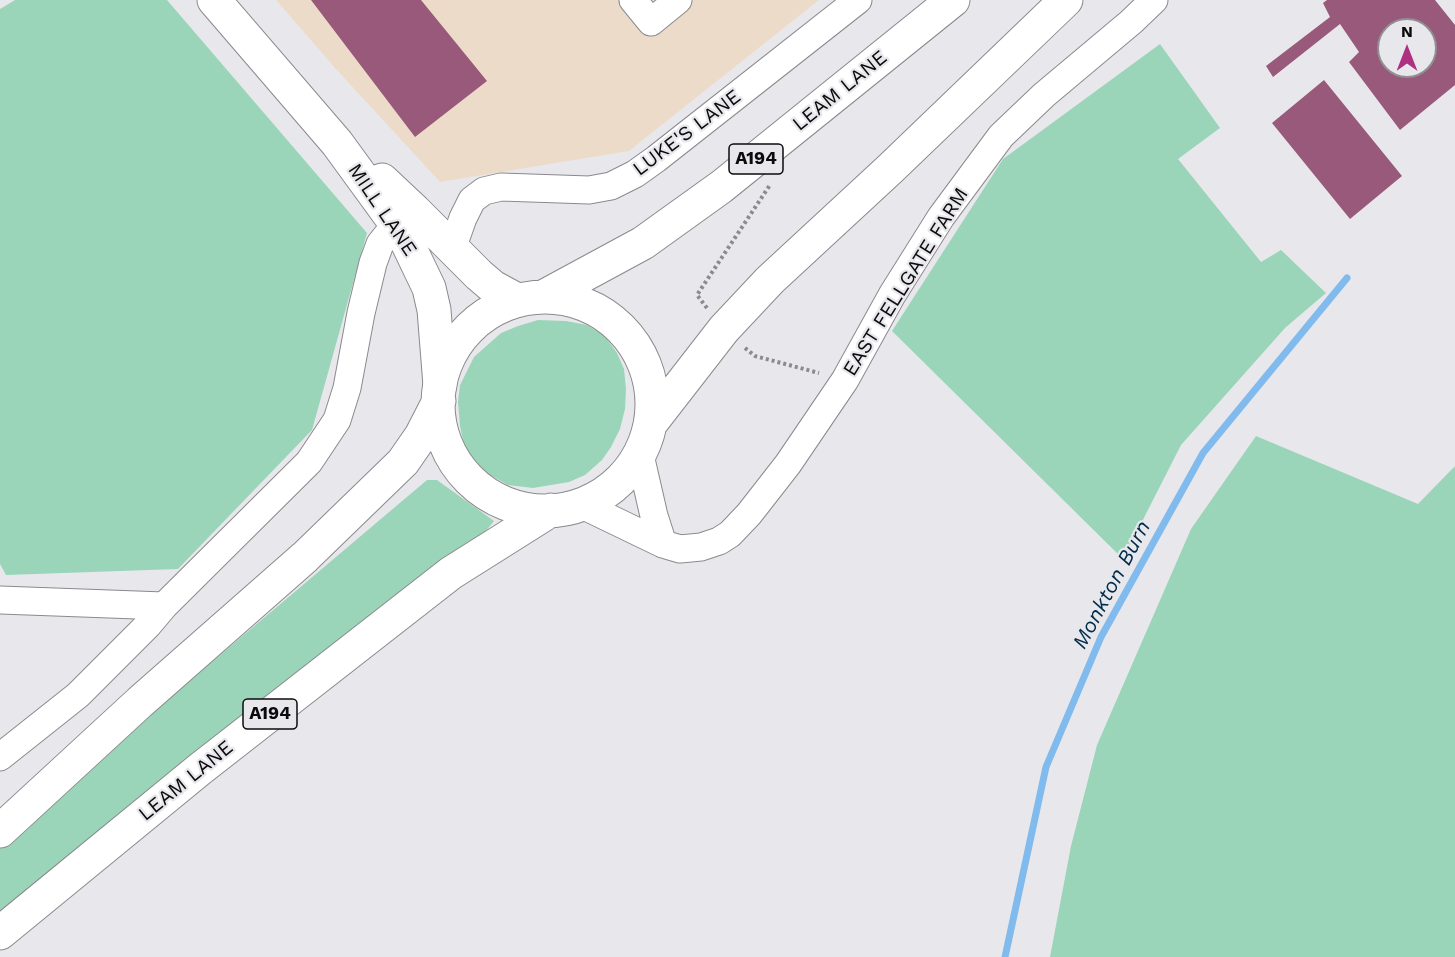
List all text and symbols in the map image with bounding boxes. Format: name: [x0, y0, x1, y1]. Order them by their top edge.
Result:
north arrow: [1377, 18, 1437, 78]
text: N: [1401, 22, 1413, 41]
street label: LEAM LANE: [788, 46, 892, 136]
street label: LUKE'S LANE: [628, 85, 746, 181]
road number: A194: [729, 144, 783, 174]
street label: MILL LANE: [342, 159, 422, 261]
street label: EAST FELLGATE FARM: [838, 184, 974, 380]
water label: Monkton Burn: [1068, 517, 1156, 653]
road number: A194: [243, 699, 297, 729]
street label: LEAM LANE: [134, 736, 238, 826]

